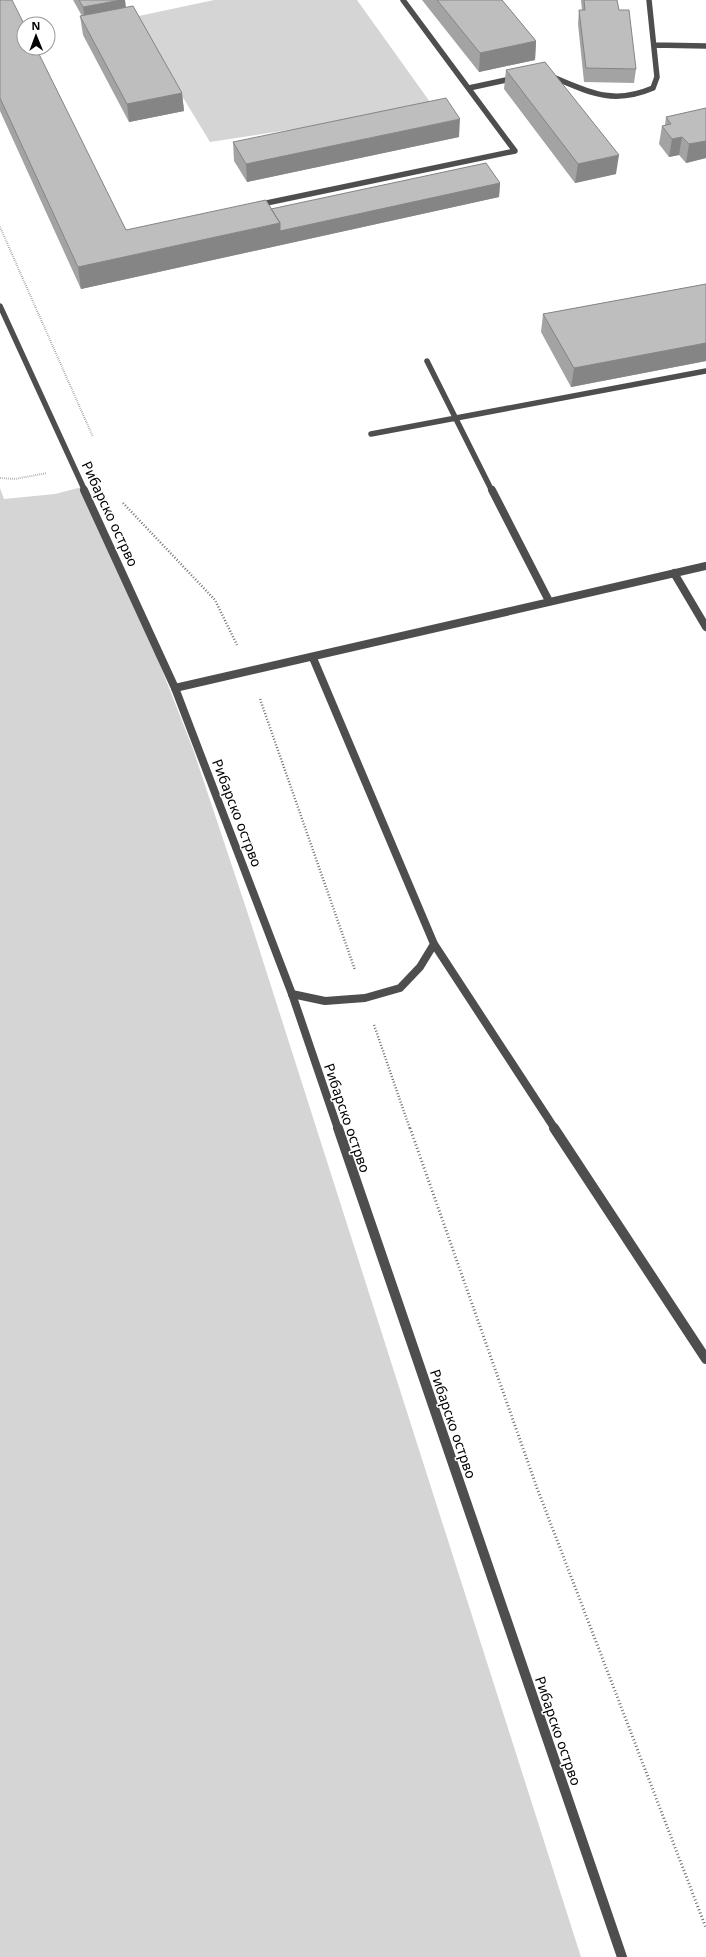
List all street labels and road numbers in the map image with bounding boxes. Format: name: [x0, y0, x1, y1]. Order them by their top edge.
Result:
street label: Рибарско острво: [78, 458, 143, 570]
street label: Рибарско острво: [208, 756, 267, 870]
street label: Рибарско острво: [320, 1061, 375, 1175]
street label: Рибарско острво: [426, 1367, 481, 1481]
street label: Рибарско острво: [531, 1674, 586, 1788]

